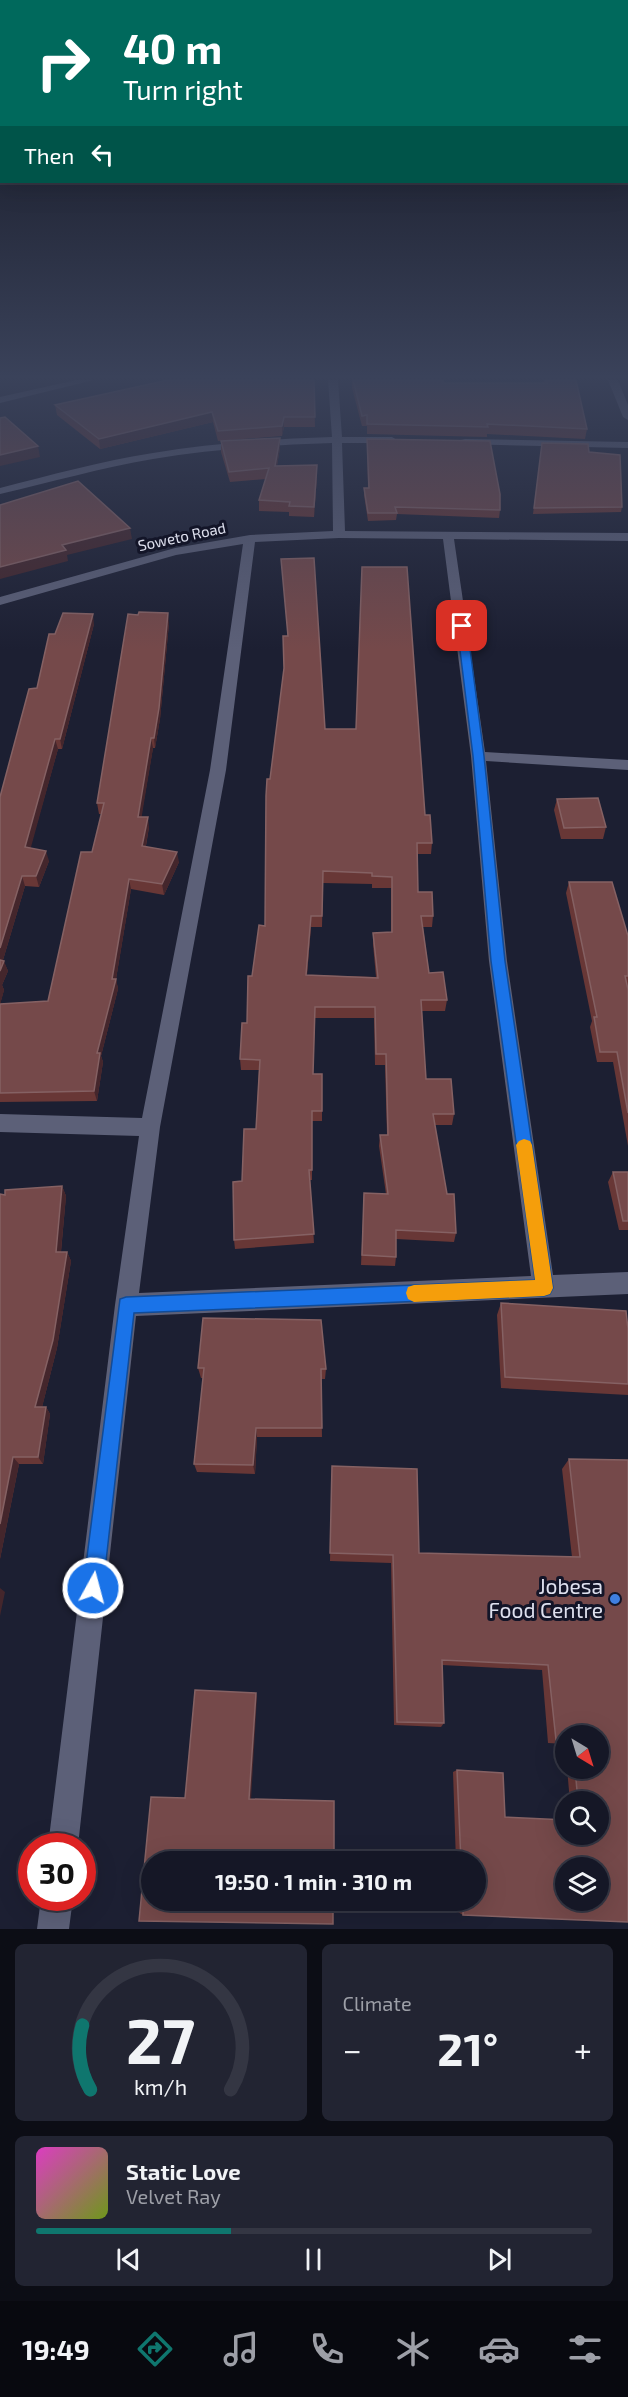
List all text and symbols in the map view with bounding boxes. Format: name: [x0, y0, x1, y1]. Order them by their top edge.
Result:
text: 40 m: [123, 22, 222, 72]
icon: right: [24, 24, 102, 102]
text: Turn right: [123, 73, 243, 105]
icon: left: [86, 138, 119, 171]
text: Then: [24, 142, 74, 168]
street label: Soweto Road: [136, 518, 227, 554]
pin: [436, 600, 487, 651]
icon: arrive: [445, 609, 478, 642]
position arrow: [61, 1556, 125, 1620]
place label: Jobesa Food Centre: [489, 1573, 603, 1622]
marker: Jobesa Food Centre: [608, 1592, 622, 1606]
north arrow: [555, 1725, 609, 1779]
map controls: [555, 1725, 609, 1911]
button: search: [555, 1791, 609, 1845]
speed limit sign: 30: [18, 1833, 96, 1911]
button: layers: [555, 1857, 609, 1911]
text: 19:50 · 1 min · 310 m: [215, 1868, 412, 1894]
text: Climate: [343, 1991, 412, 2015]
text: 27: [126, 2002, 195, 2077]
text: 21°: [437, 2021, 498, 2075]
text: −: [343, 2029, 362, 2069]
text: +: [574, 2029, 592, 2069]
text: km/h: [134, 2074, 187, 2099]
text: Static Love: [126, 2158, 241, 2184]
text: Velvet Ray: [126, 2184, 221, 2208]
icon: previous: [112, 2243, 145, 2276]
icon: pause: [297, 2243, 330, 2276]
icon: next: [483, 2243, 516, 2276]
icon: directions: [134, 2328, 176, 2370]
icon: music: [220, 2328, 262, 2370]
icon: phone: [306, 2328, 348, 2370]
icon: climate: [392, 2328, 434, 2370]
icon: car: [478, 2328, 520, 2370]
icon: filters: [564, 2328, 606, 2370]
text: 19:49: [22, 2333, 90, 2365]

